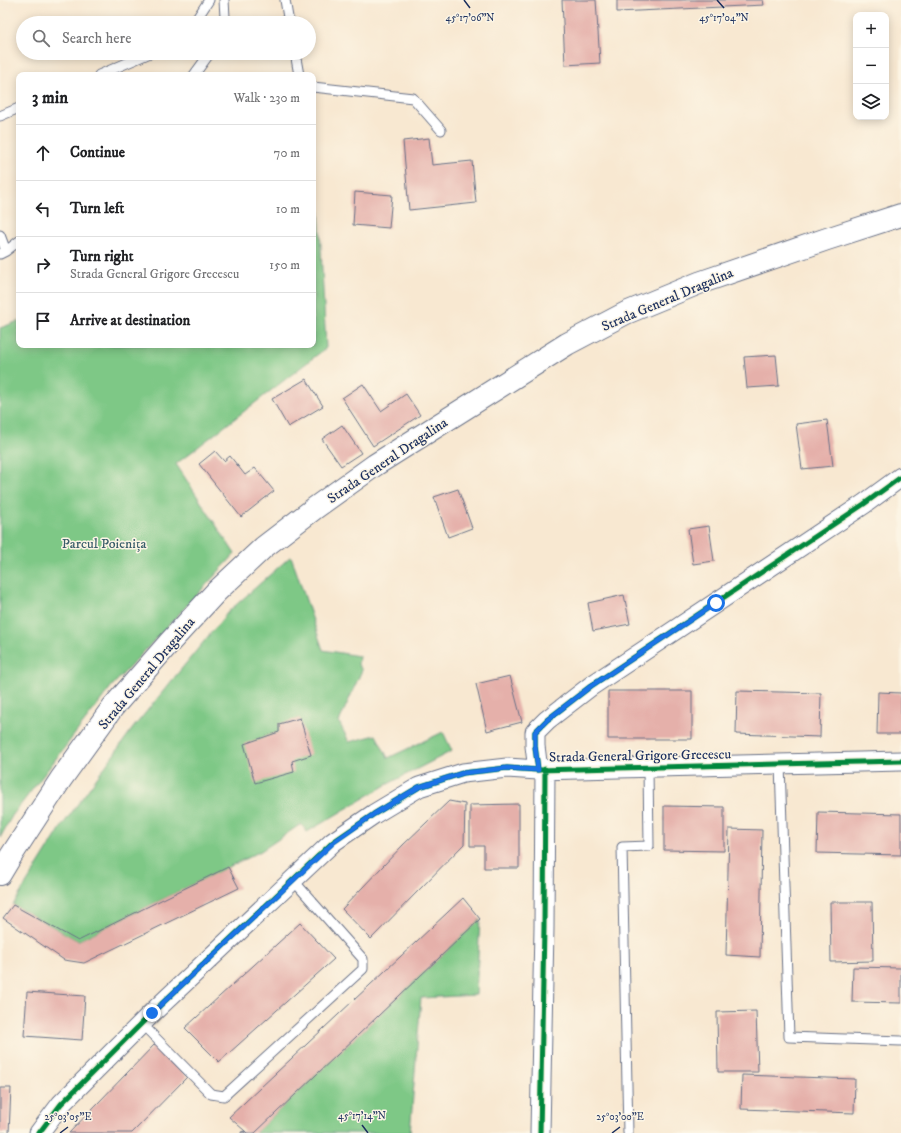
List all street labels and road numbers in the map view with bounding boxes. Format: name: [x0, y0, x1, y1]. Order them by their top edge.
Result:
street label: Strada General Dragalina: [599, 264, 736, 336]
street label: Strada General Dragalina: [324, 414, 451, 508]
street label: Strada General Dragalina: [94, 614, 199, 734]
street label: Strada General Grigore Grecescu: [549, 745, 731, 767]

